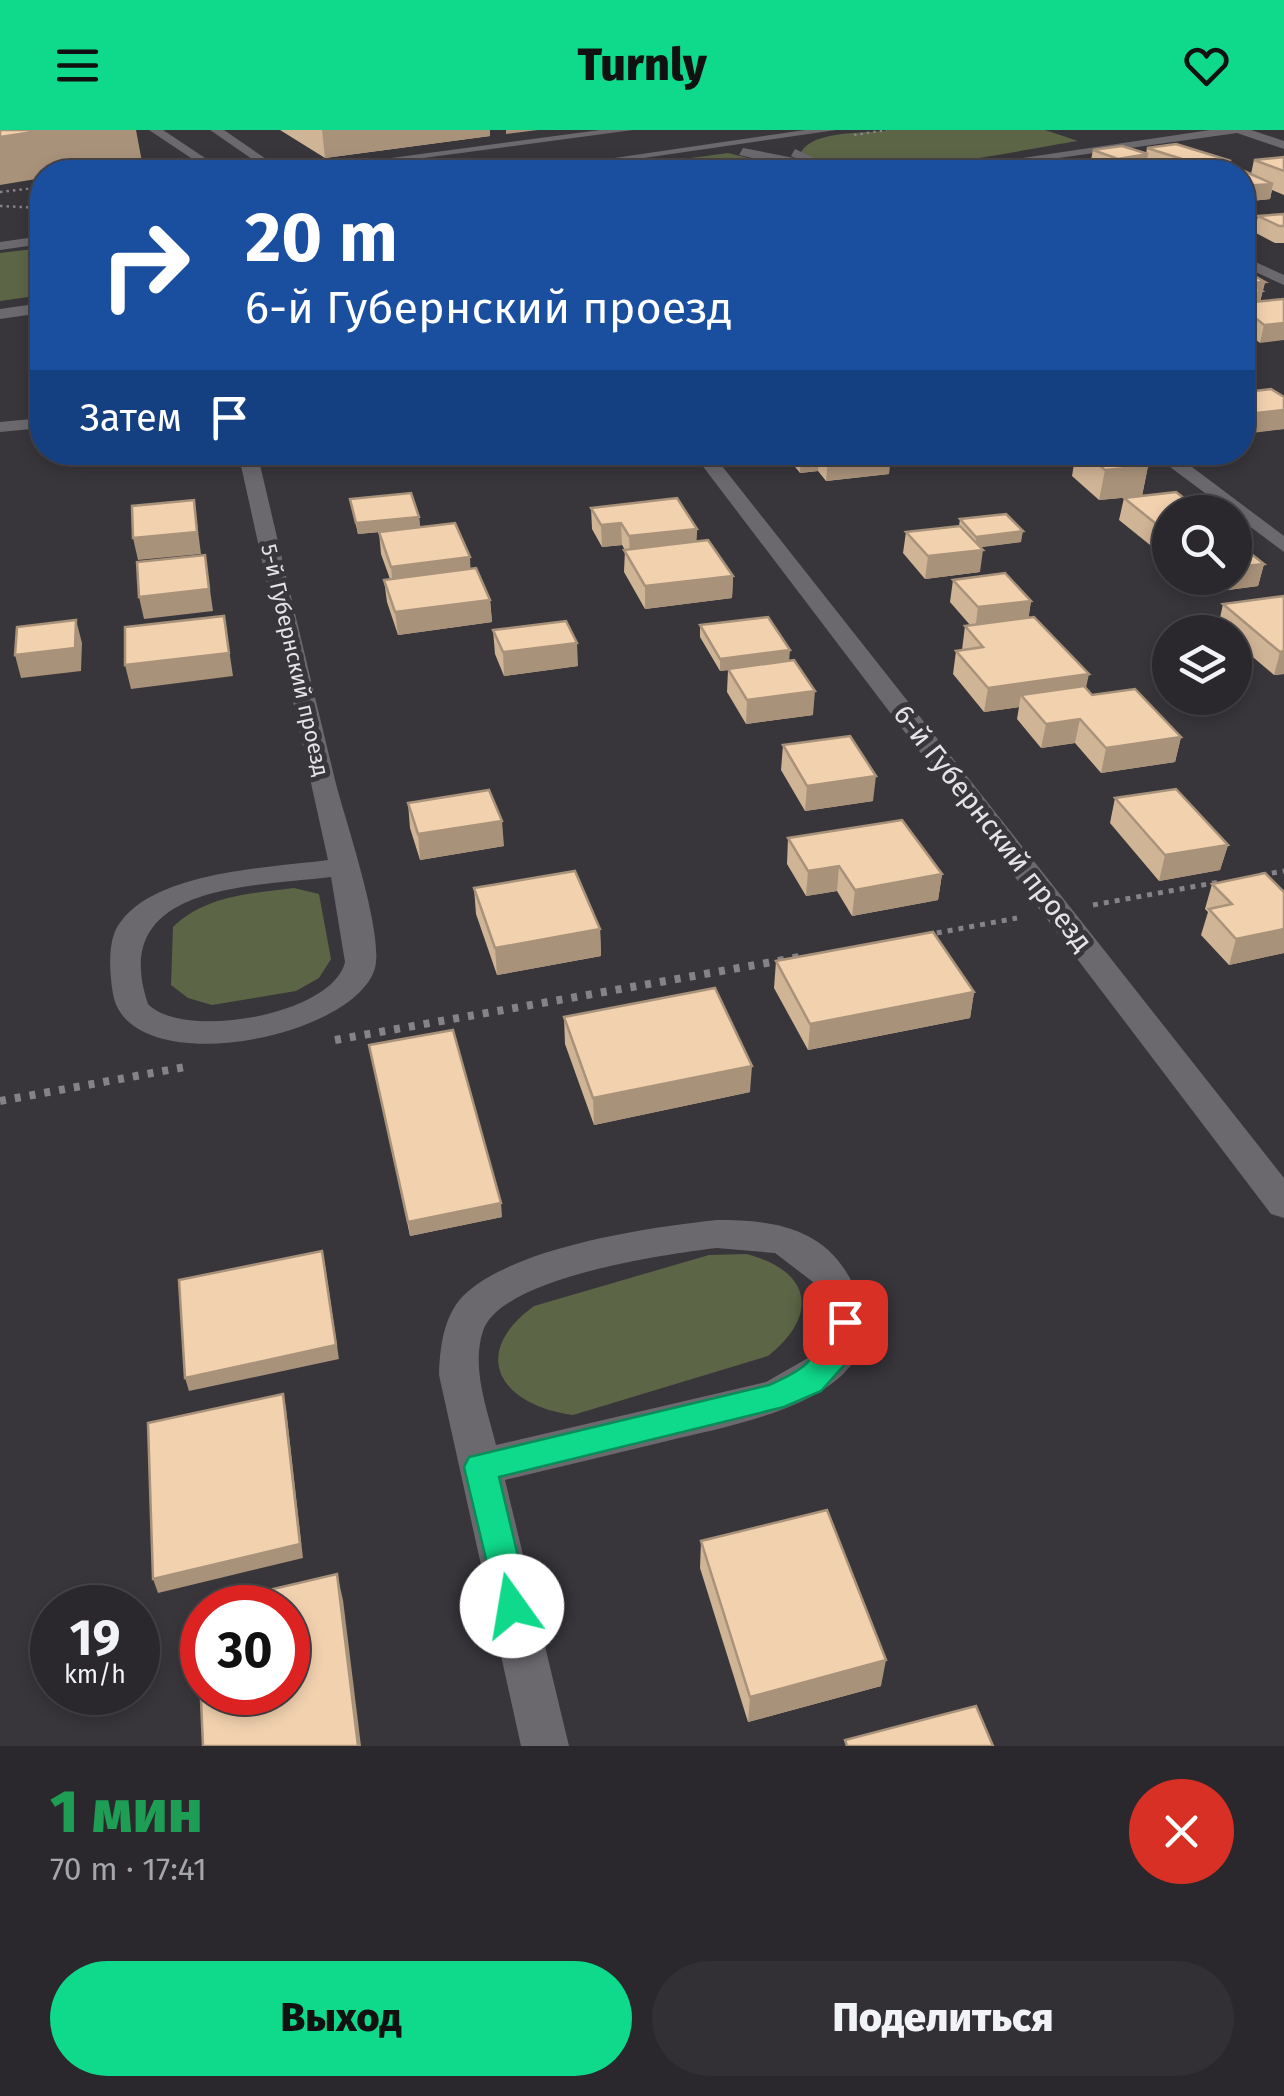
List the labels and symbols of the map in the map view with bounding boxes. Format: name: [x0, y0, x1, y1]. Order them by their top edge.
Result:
street label: 5-й Губернский проезд: [255, 541, 335, 779]
street label: 6-й Губернский проезд: [887, 698, 1099, 958]
pin: [803, 1280, 888, 1365]
position arrow: [460, 1554, 564, 1658]
speed limit sign: 30: [180, 1585, 310, 1715]

